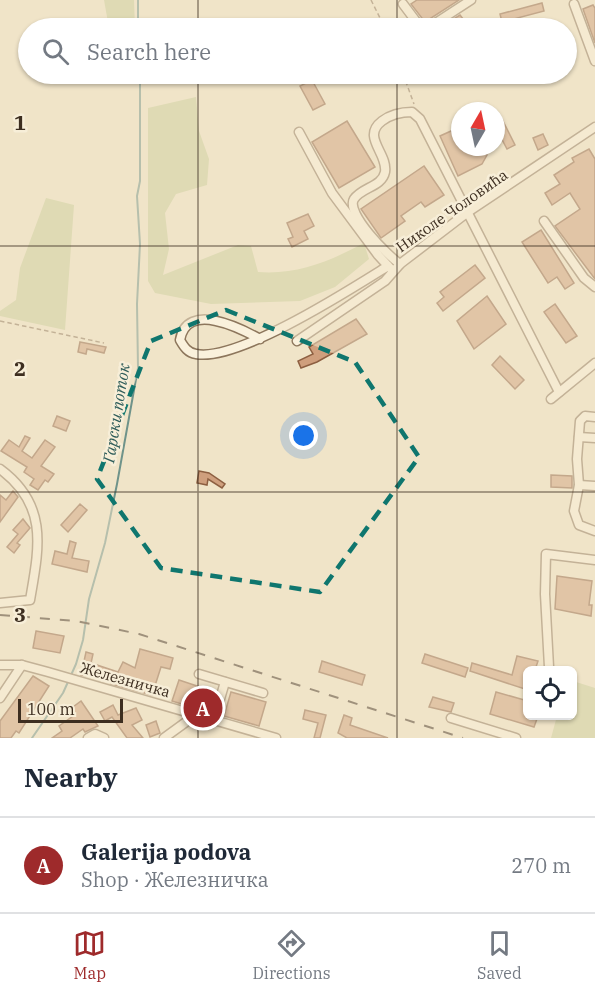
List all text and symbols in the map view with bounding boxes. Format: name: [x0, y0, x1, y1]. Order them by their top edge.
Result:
search box: [18, 18, 577, 84]
icon: search: [39, 35, 72, 68]
text: Search here: [87, 37, 211, 66]
north arrow: [451, 102, 505, 156]
text: 1: [14, 109, 26, 136]
street label: Николе Чоловића: [392, 165, 511, 256]
text: 2: [14, 355, 26, 382]
water label: Гарски поток: [98, 362, 134, 465]
your location: [289, 421, 318, 450]
text: 3: [14, 601, 26, 628]
street label: Железничка: [78, 658, 172, 701]
map controls: [523, 666, 577, 720]
button: locate: [523, 666, 577, 720]
pin: A: [184, 686, 222, 730]
scale bar: [18, 696, 123, 724]
text: 100 m: [27, 699, 75, 719]
text: Nearby: [24, 760, 118, 794]
text: Galerija podova: [81, 837, 251, 866]
text: A: [37, 852, 50, 879]
text: 270 m: [511, 852, 571, 879]
text: Shop · Железничка: [81, 866, 269, 893]
tab: Map: [73, 927, 106, 983]
tab: Directions: [253, 927, 331, 983]
tab: Saved: [477, 927, 522, 983]

